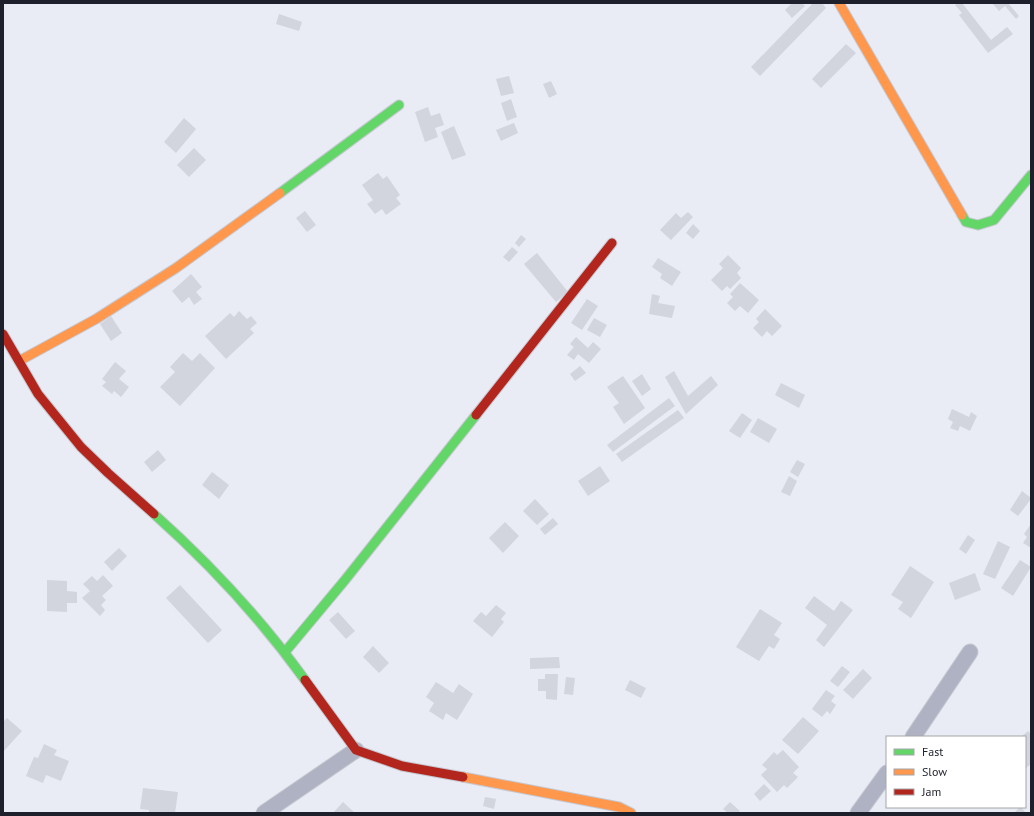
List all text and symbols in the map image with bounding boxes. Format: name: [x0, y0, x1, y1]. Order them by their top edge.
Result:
legend: [886, 736, 1026, 808]
text: Fast: [922, 744, 943, 759]
text: Slow: [922, 764, 947, 779]
text: Jam: [921, 784, 941, 799]

